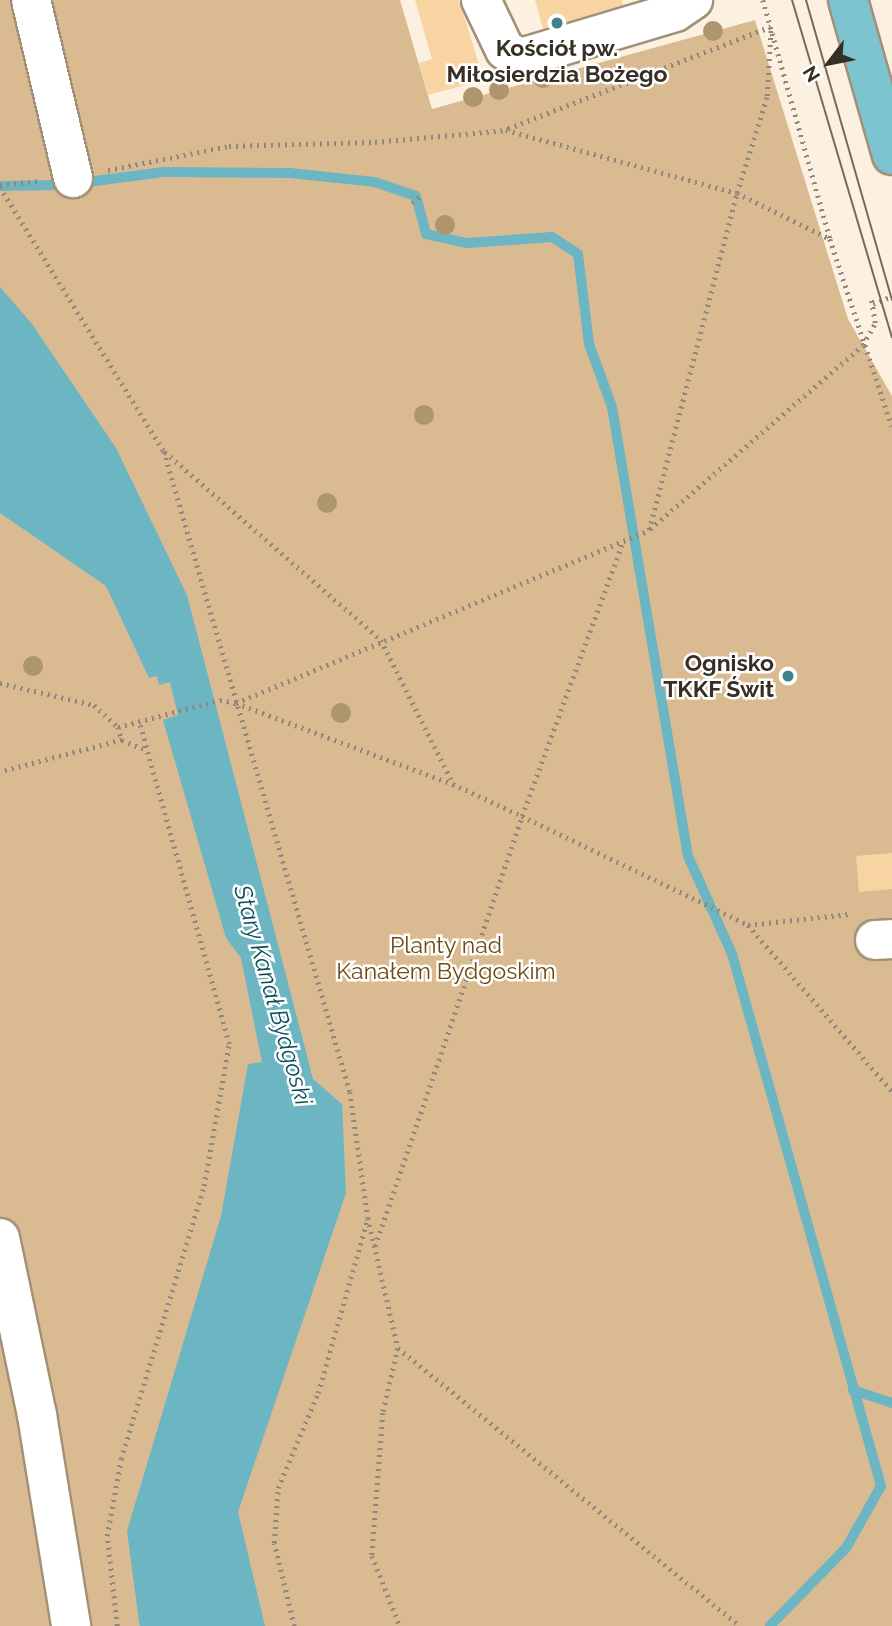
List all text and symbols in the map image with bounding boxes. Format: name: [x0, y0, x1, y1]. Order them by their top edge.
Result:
marker: Kościół pw. Miłosierdzia Bożego: [549, 15, 565, 31]
north arrow: [794, 28, 864, 98]
place label: Kościół pw. Miłosierdzia Bożego: [447, 34, 667, 88]
text: N: [798, 62, 824, 86]
place label: Ognisko TKKF Świt: [663, 649, 774, 703]
marker: Ognisko TKKF Świt: [780, 668, 796, 684]
water label: Stary Kanał Bydgoski: [228, 881, 318, 1109]
park label: Planty nad Kanałem Bydgoskim: [336, 931, 556, 985]

